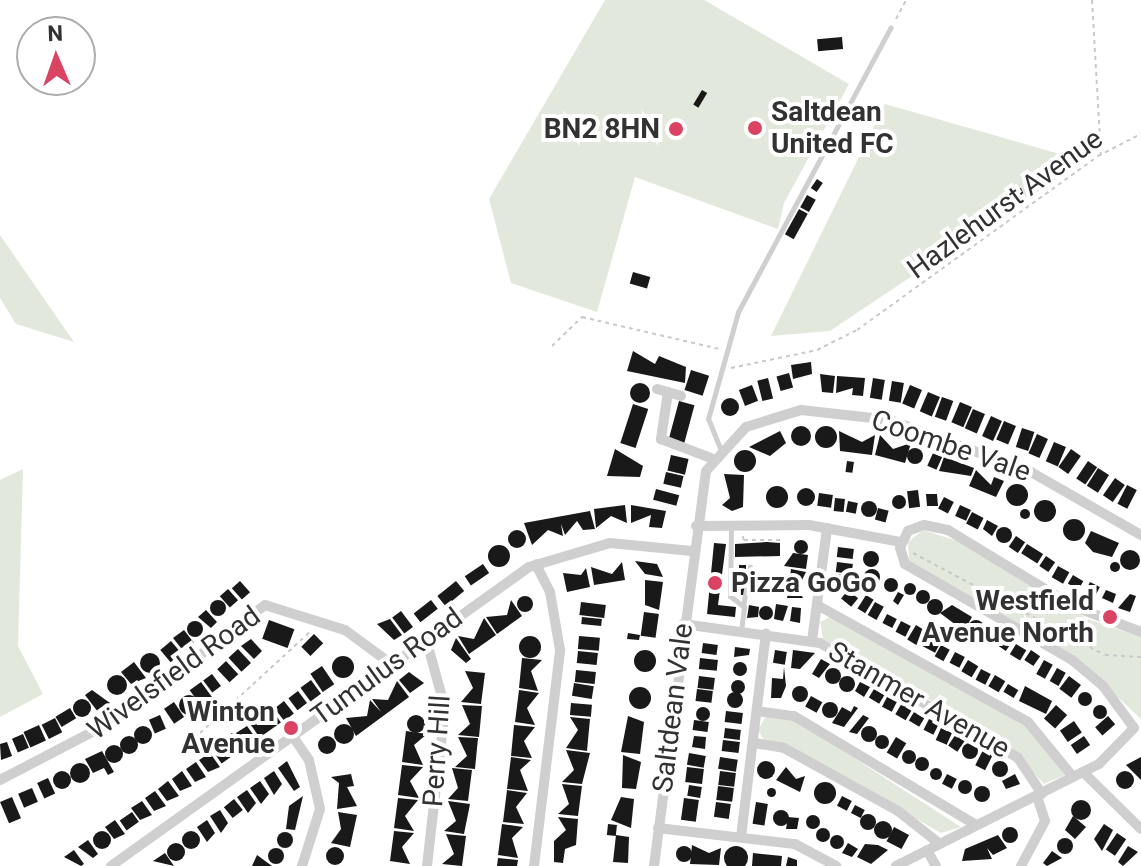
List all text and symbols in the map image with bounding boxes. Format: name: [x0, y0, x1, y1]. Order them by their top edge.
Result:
north arrow: [16, 16, 96, 96]
text: N: [47, 21, 63, 46]
place label: Saltdean United FC: [771, 95, 894, 161]
place label: BN2 8HN: [544, 112, 660, 146]
marker: Saltdean United FC: [746, 119, 764, 137]
marker: BN2 8HN: [667, 120, 685, 138]
street label: Hazlehurst Avenue: [901, 122, 1109, 286]
street label: Coombe Vale: [867, 403, 1035, 489]
place label: Pizza GoGo: [731, 566, 877, 600]
marker: Pizza GoGo: [706, 574, 724, 592]
place label: Westfield Avenue North: [922, 584, 1094, 650]
street label: Wivelsfield Road: [81, 599, 267, 747]
street label: Tumulus Road: [305, 601, 469, 733]
marker: Westfield Avenue North: [1101, 608, 1119, 626]
street label: Saltdean Vale: [646, 621, 700, 795]
street label: Stanmer Avenue: [822, 634, 1016, 766]
street label: Perry Hill: [416, 694, 458, 808]
place label: Winton Avenue: [181, 695, 275, 761]
marker: Winton Avenue: [282, 719, 300, 737]

